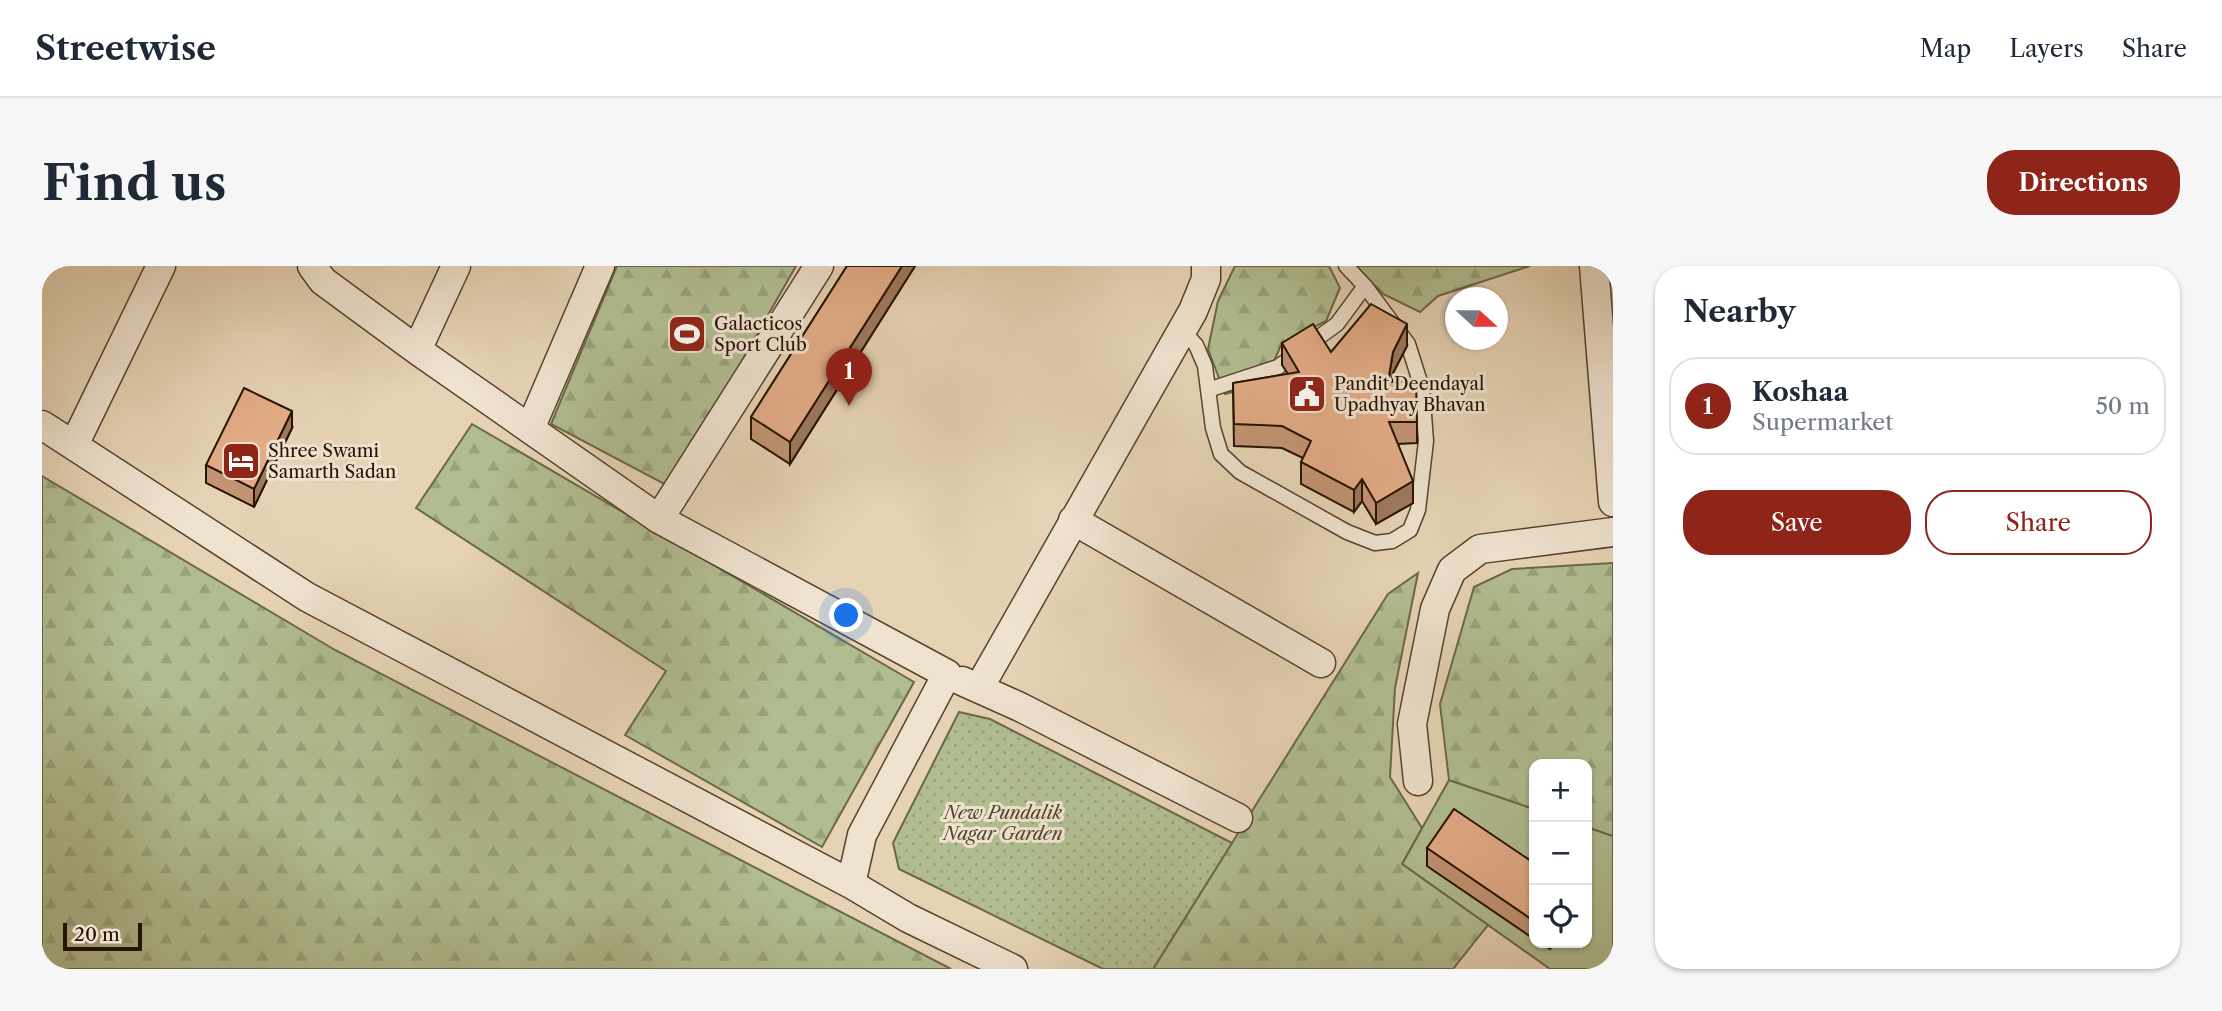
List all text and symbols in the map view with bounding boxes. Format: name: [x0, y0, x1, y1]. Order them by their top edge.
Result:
text: Streetwise: [35, 28, 216, 69]
text: Map: [1920, 34, 1971, 63]
text: Layers: [2009, 34, 2084, 63]
text: Share: [2122, 34, 2187, 63]
button: Directions: [1987, 150, 2180, 215]
text: Find us: [42, 152, 226, 213]
north arrow: [1445, 287, 1508, 350]
text: Nearby: [1683, 293, 1796, 330]
sports icon: Galacticos Sport Club: [666, 313, 708, 355]
place label: Galacticos Sport Club: [714, 313, 807, 356]
pin: 1: [826, 348, 872, 406]
public building icon: Pandit Deendayal Upadhyay Bhavan: [1286, 373, 1328, 415]
place label: Pandit Deendayal Upadhyay Bhavan: [1334, 373, 1485, 416]
text: Koshaa: [1752, 376, 1849, 408]
text: 1: [1703, 392, 1713, 420]
text: 50 m: [2095, 392, 2150, 420]
text: Supermarket: [1752, 408, 1893, 436]
hotel icon: Shree Swami Samarth Sadan: [220, 440, 262, 482]
place label: Shree Swami Samarth Sadan: [268, 440, 396, 483]
button: Save: [1683, 490, 1911, 555]
button: Share: [1925, 490, 2152, 555]
your location: [829, 598, 863, 632]
map controls: [1529, 759, 1592, 948]
button: +: [1529, 759, 1592, 822]
park label: New Pundalik Nagar Garden: [941, 802, 1063, 845]
button: −: [1529, 822, 1592, 885]
button: locate: [1529, 885, 1592, 948]
scale bar: [63, 920, 142, 952]
text: 20 m: [74, 923, 120, 946]

